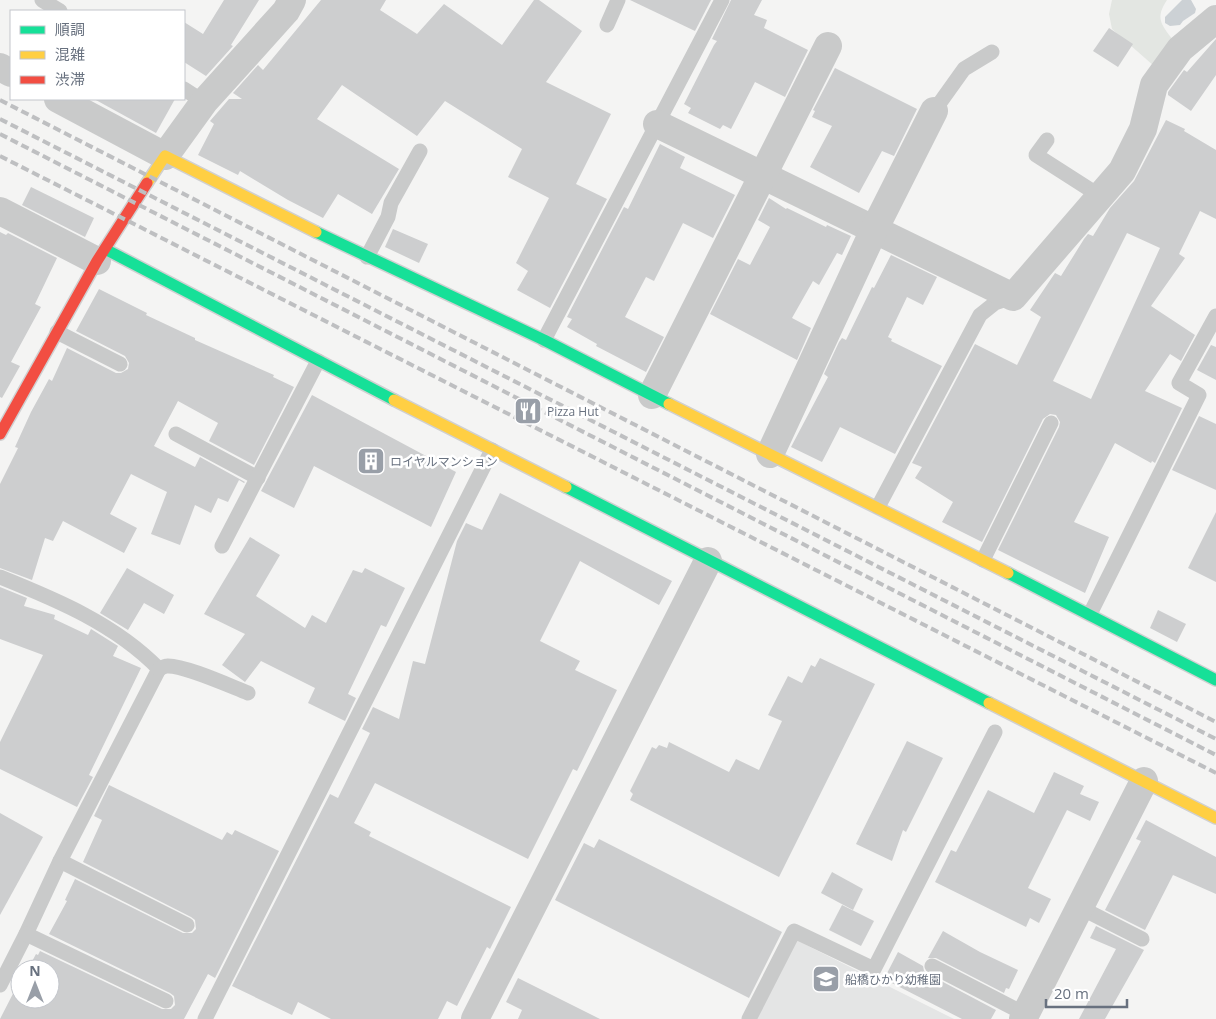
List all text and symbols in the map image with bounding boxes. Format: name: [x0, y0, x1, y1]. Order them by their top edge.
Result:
legend: [10, 10, 185, 100]
text: 順調: [55, 19, 85, 39]
text: 混雑: [55, 44, 85, 64]
text: 渋滞: [55, 69, 85, 89]
restaurant icon: Pizza Hut: [513, 396, 543, 426]
place label: Pizza Hut: [547, 403, 599, 420]
building icon: ロイヤルマンション: [356, 446, 386, 476]
place label: ロイヤルマンション: [390, 453, 498, 470]
north arrow: [10, 959, 60, 1009]
text: N: [29, 961, 41, 980]
school or university icon: 船橋ひかり幼稚園: [811, 964, 841, 994]
place label: 船橋ひかり幼稚園: [845, 971, 941, 988]
scale bar: [1046, 976, 1127, 1008]
text: 20 m: [1054, 983, 1089, 1003]

